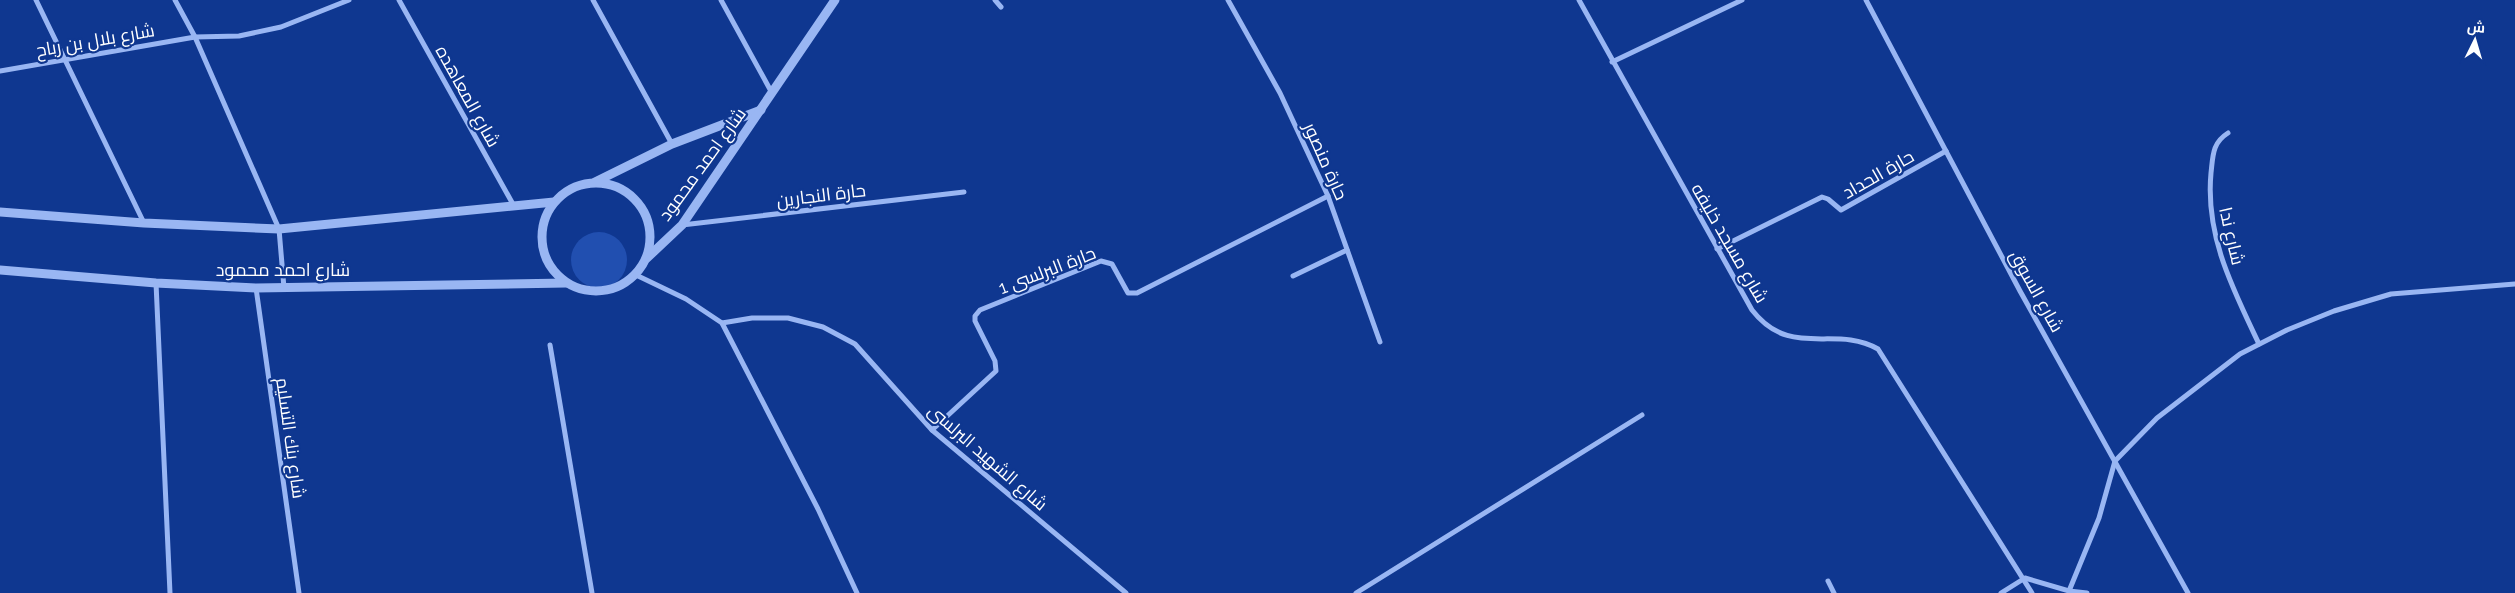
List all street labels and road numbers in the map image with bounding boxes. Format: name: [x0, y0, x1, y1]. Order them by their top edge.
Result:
street label: شارع بلال بن رباح: [34, 19, 156, 63]
street label: شارع المعاهده: [430, 42, 504, 151]
street label: شارع احمد محمود: [654, 103, 752, 226]
street label: حارة منصور: [1298, 118, 1352, 203]
street label: حارة الحداد: [1839, 145, 1918, 204]
street label: حارة النجارين: [775, 179, 867, 212]
street label: شارع مسجد خليفه: [1686, 180, 1773, 307]
street label: شارع ندا: [2213, 205, 2249, 267]
street label: حارة البرلسى 1: [995, 242, 1099, 299]
street label: شارع السوق: [2004, 246, 2068, 337]
street label: شارع احمد محمود: [216, 259, 350, 282]
street label: شارع بنك التسليم: [270, 376, 310, 500]
street label: شارع الشهيد البرلسى: [923, 399, 1052, 516]

